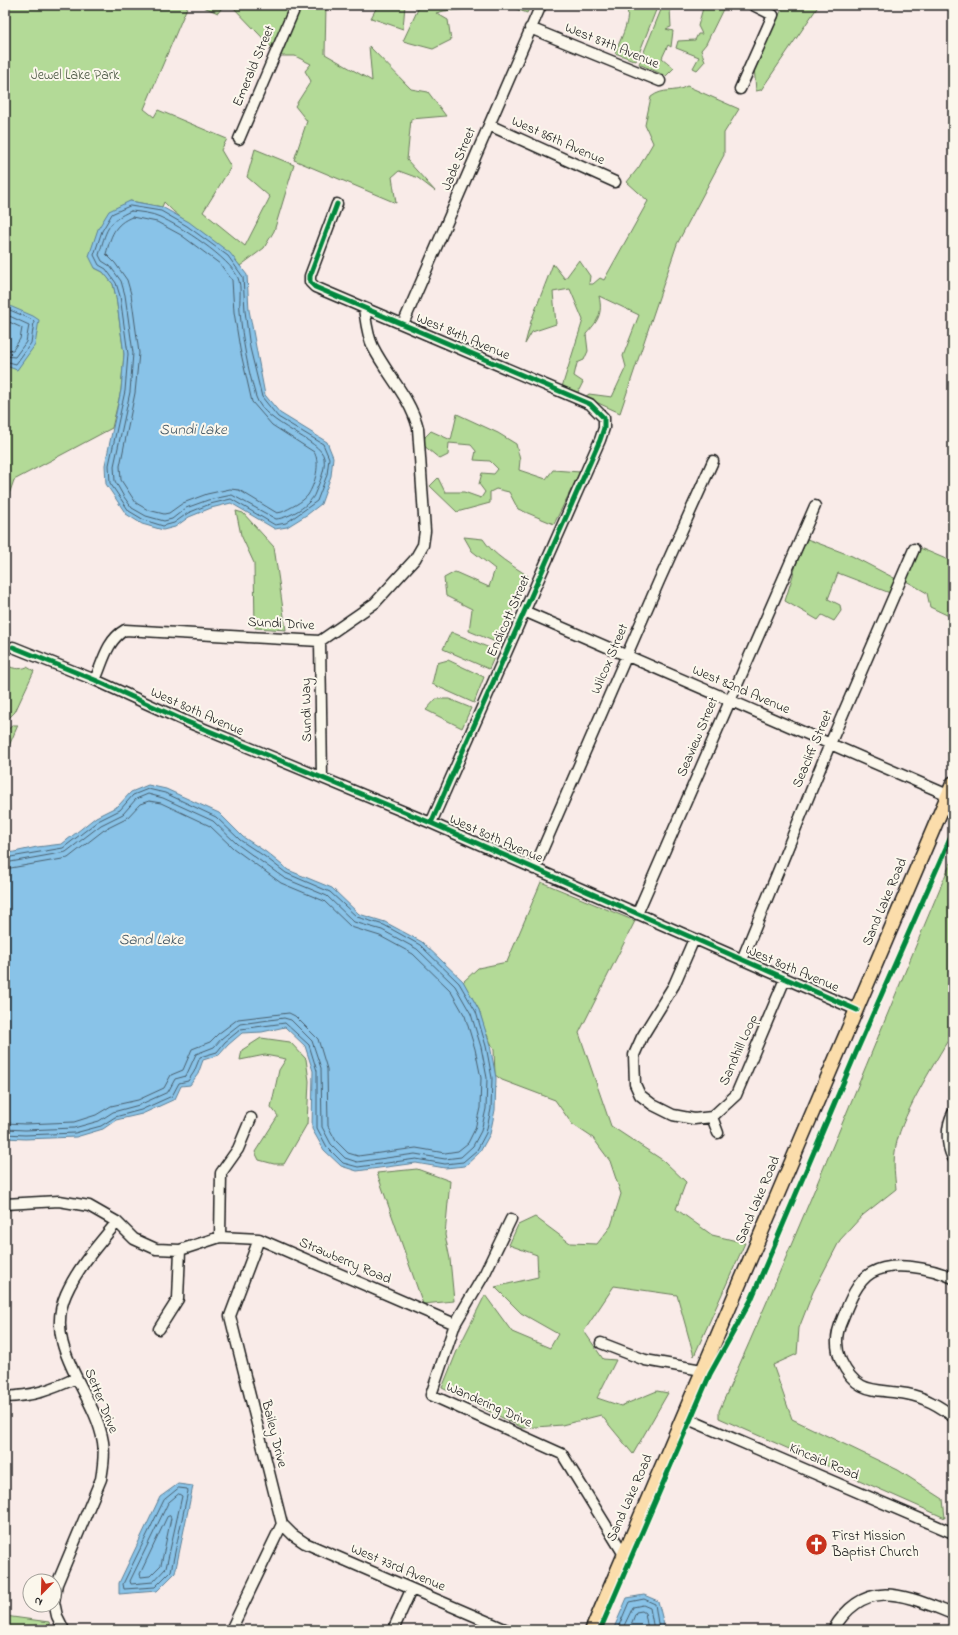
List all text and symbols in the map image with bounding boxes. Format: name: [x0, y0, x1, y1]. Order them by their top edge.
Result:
street label: West 87th Avenue: [562, 17, 663, 75]
street label: Emerald Street: [227, 22, 281, 110]
park label: Jewel Lake Park: [31, 65, 120, 86]
street label: West 86th Avenue: [508, 111, 609, 171]
street label: Jade Street: [436, 124, 482, 194]
street label: West 84th Avenue: [413, 308, 514, 367]
water label: Sundi Lake: [159, 419, 228, 441]
street label: Endicott Street: [482, 572, 536, 660]
street label: Sundi Drive: [247, 612, 316, 636]
street label: Wilcox Street: [586, 620, 634, 698]
street label: West 82nd Avenue: [689, 660, 794, 720]
street label: Sundi Way: [296, 678, 319, 742]
street label: West 80th Avenue: [147, 682, 248, 742]
street label: Seaview Street: [672, 694, 724, 780]
street label: Seacliff Street: [787, 707, 839, 791]
street label: West 80th Avenue: [446, 809, 547, 869]
street label: Sand Lake Road: [857, 855, 913, 949]
water label: Sand Lake: [119, 929, 184, 951]
street label: West 80th Avenue: [742, 940, 843, 999]
street label: Sandhill Loop: [714, 1011, 764, 1089]
street label: Sand Lake Road: [730, 1153, 786, 1247]
street label: Strawberry Road: [295, 1232, 395, 1291]
street label: Setter Drive: [79, 1366, 124, 1437]
street label: Wandering Drive: [442, 1377, 536, 1435]
street label: Bailey Drive: [254, 1397, 293, 1471]
street label: Kincaid Road: [786, 1438, 862, 1486]
street label: Sand Lake Road: [601, 1451, 659, 1545]
place label: First Mission Baptist Church: [831, 1526, 919, 1563]
church icon: First Mission Baptist Church: [803, 1531, 829, 1557]
street label: West 73rd Avenue: [347, 1538, 450, 1598]
north arrow: [22, 1573, 62, 1613]
text: N: [32, 1592, 45, 1610]

